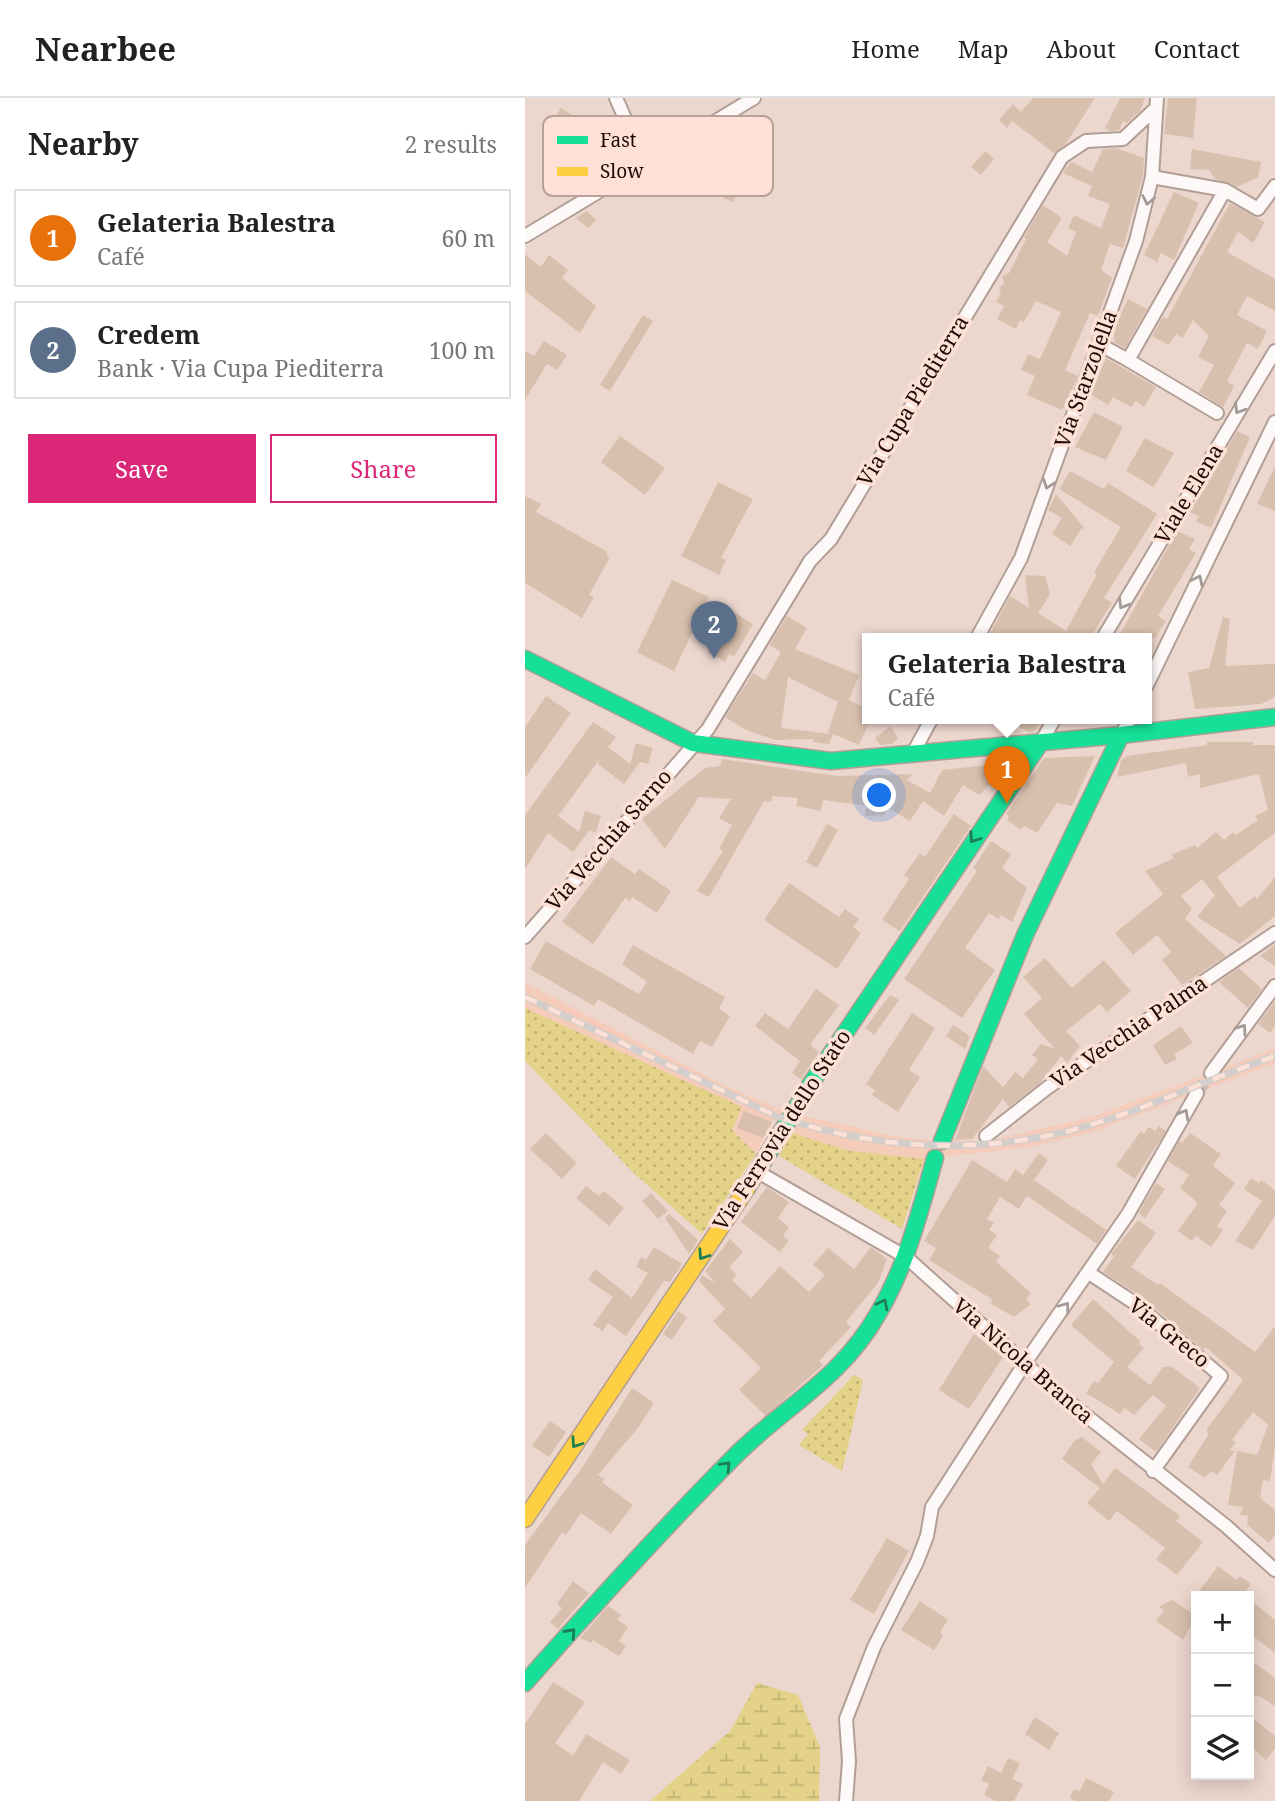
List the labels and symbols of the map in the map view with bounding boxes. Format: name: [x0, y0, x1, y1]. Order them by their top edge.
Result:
legend: [543, 116, 773, 196]
text: Fast: [600, 127, 637, 153]
text: Slow: [600, 158, 644, 184]
one-way arrow: [1141, 194, 1156, 206]
street label: Via Starzolella: [1047, 306, 1123, 451]
street label: Via Cupa Piediterra: [850, 310, 974, 491]
one-way arrow: [1235, 401, 1248, 414]
street label: Viale Elena: [1147, 438, 1229, 549]
one-way arrow: [1042, 477, 1056, 489]
one-way arrow: [1190, 575, 1204, 587]
one-way arrow: [1118, 597, 1131, 610]
pin: 2: [691, 601, 737, 659]
pin: 1: [984, 746, 1030, 804]
street label: Via Vecchia Sarno: [539, 763, 678, 916]
your location: [862, 778, 896, 812]
one-way arrow: [969, 831, 982, 844]
street label: Via Vecchia Palma: [1045, 968, 1212, 1094]
street label: Via Ferrovia dello Stato: [706, 1024, 857, 1235]
one-way arrow: [1234, 1024, 1246, 1037]
one-way arrow: [1176, 1109, 1189, 1121]
one-way arrow: [698, 1247, 711, 1260]
street label: Via Nicola Branca: [947, 1291, 1100, 1429]
street label: Via Greco: [1123, 1291, 1216, 1374]
one-way arrow: [875, 1299, 889, 1312]
one-way arrow: [1057, 1302, 1069, 1315]
one-way arrow: [571, 1436, 584, 1449]
one-way arrow: [717, 1461, 730, 1474]
one-way arrow: [563, 1628, 575, 1641]

